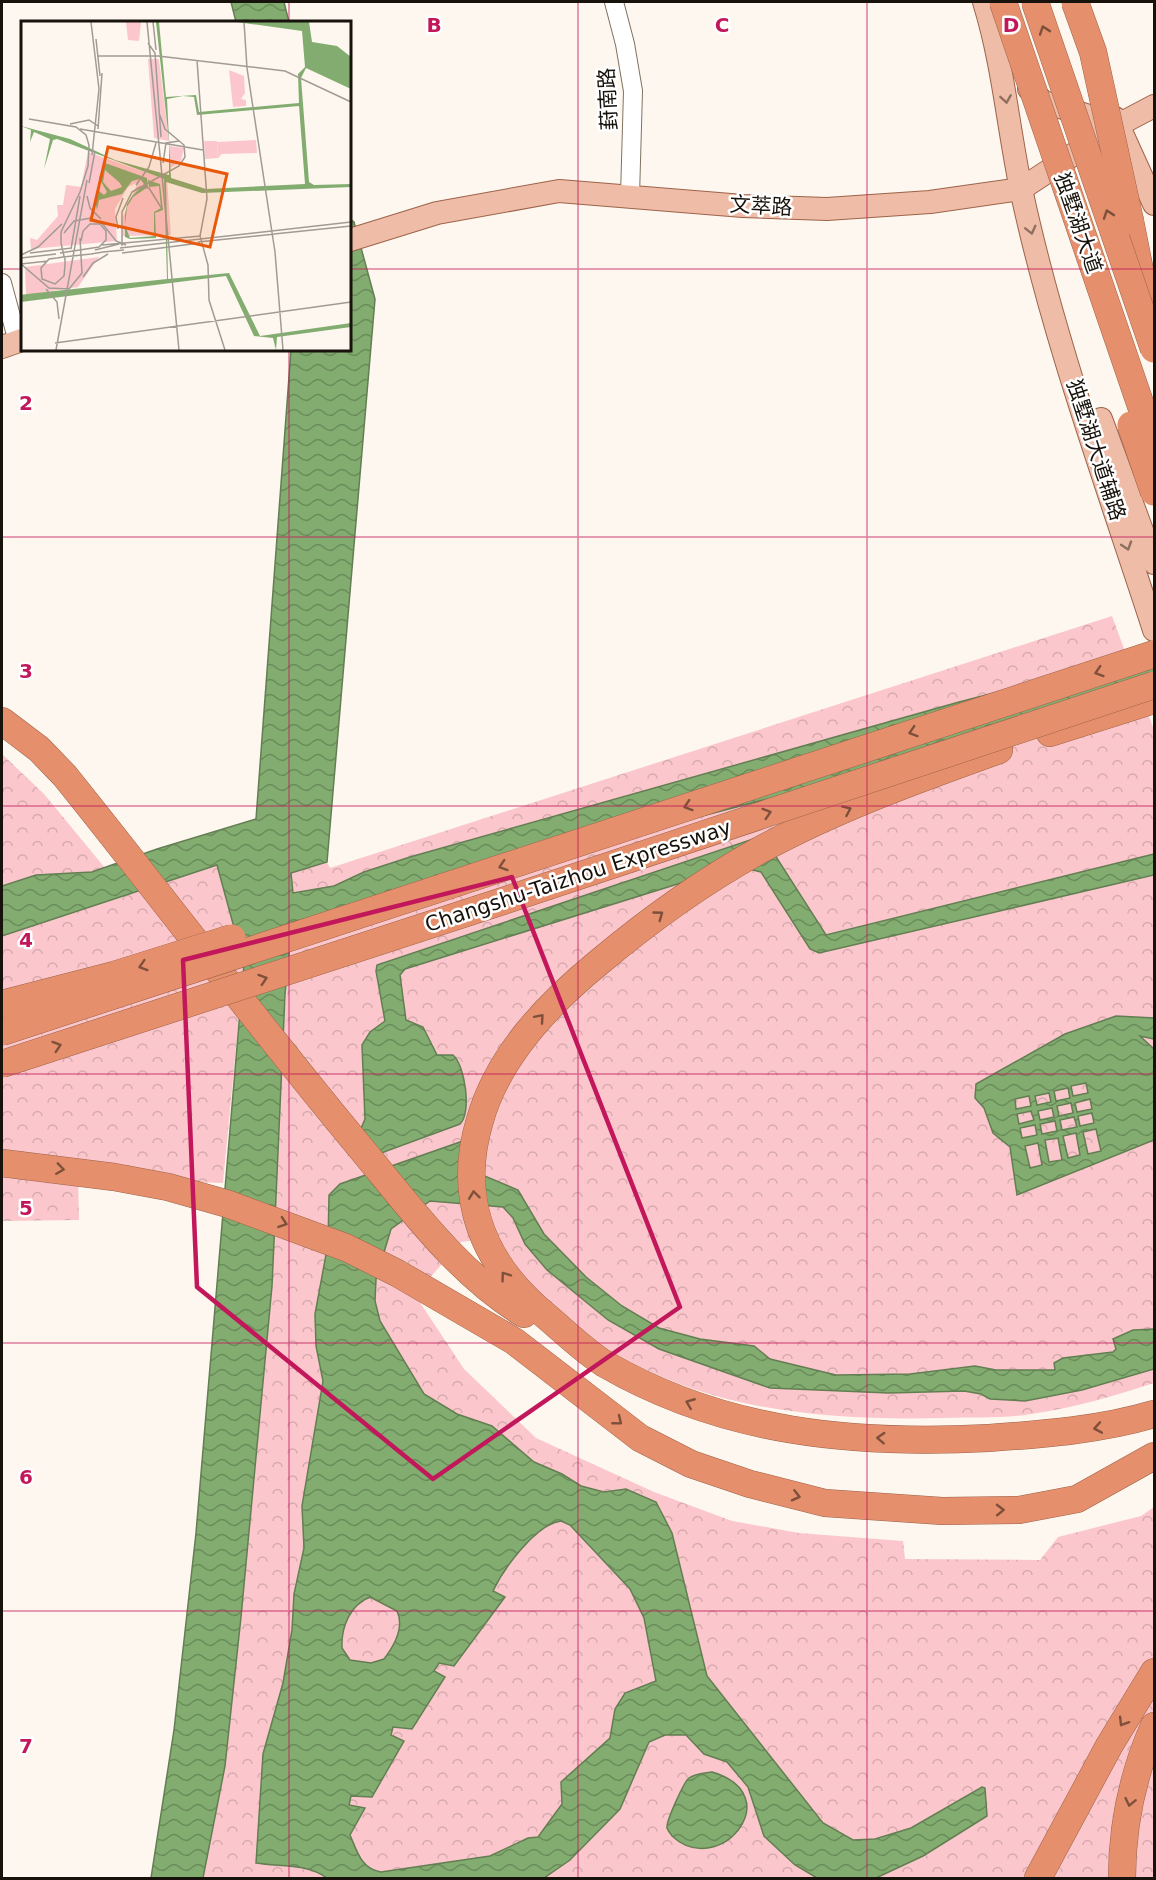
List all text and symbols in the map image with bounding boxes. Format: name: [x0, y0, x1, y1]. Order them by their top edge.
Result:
text: B: [426, 13, 442, 37]
text: C: [715, 13, 729, 37]
text: D: [1003, 13, 1019, 37]
inset map: [21, 21, 351, 351]
one-way arrow: [1039, 25, 1052, 36]
street label: 葑南路: [594, 67, 622, 131]
one-way arrow: [1000, 95, 1012, 104]
street label: 独墅湖大道: [1050, 169, 1106, 277]
street label: 文萃路: [729, 192, 793, 220]
one-way arrow: [1103, 209, 1115, 220]
one-way arrow: [1024, 224, 1037, 234]
street label: 独墅湖大道辅路: [1062, 376, 1130, 524]
text: 2: [19, 391, 33, 415]
one-way arrow: [1120, 540, 1133, 551]
text: 3: [19, 659, 33, 683]
one-way arrow: [1094, 665, 1105, 677]
one-way arrow: [908, 725, 919, 738]
one-way arrow: [683, 798, 694, 811]
one-way arrow: [841, 805, 852, 817]
one-way arrow: [761, 808, 772, 820]
street label: Changshu-Taizhou Expressway: [422, 815, 734, 937]
one-way arrow: [498, 859, 509, 871]
one-way arrow: [653, 911, 664, 922]
text: 4: [19, 928, 33, 952]
one-way arrow: [138, 959, 149, 971]
one-way arrow: [257, 974, 268, 987]
one-way arrow: [533, 1014, 544, 1025]
one-way arrow: [51, 1041, 62, 1053]
one-way arrow: [55, 1163, 64, 1175]
one-way arrow: [469, 1190, 481, 1199]
text: 5: [19, 1196, 33, 1220]
one-way arrow: [277, 1216, 288, 1228]
one-way arrow: [501, 1271, 512, 1282]
one-way arrow: [686, 1398, 697, 1410]
one-way arrow: [611, 1413, 622, 1424]
one-way arrow: [1093, 1421, 1102, 1433]
one-way arrow: [876, 1431, 885, 1444]
text: 6: [19, 1465, 33, 1489]
one-way arrow: [791, 1488, 801, 1501]
one-way arrow: [996, 1504, 1005, 1516]
one-way arrow: [1119, 1716, 1131, 1726]
text: 7: [19, 1734, 33, 1758]
one-way arrow: [1124, 1797, 1137, 1807]

